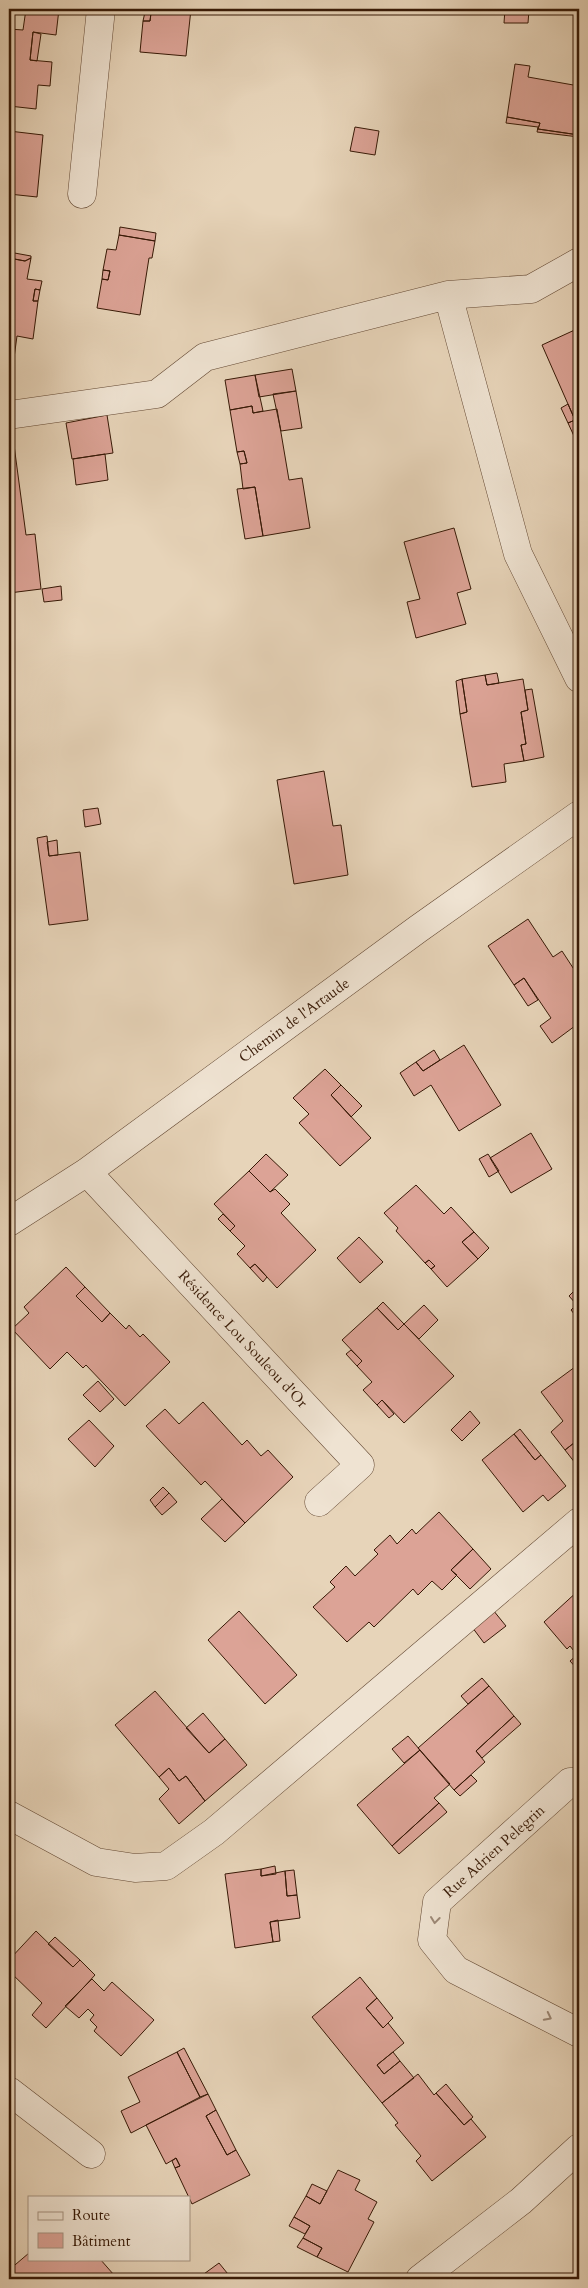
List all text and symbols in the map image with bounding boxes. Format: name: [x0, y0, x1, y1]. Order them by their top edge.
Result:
street label: Chemin de l'Artaude: [235, 973, 354, 1067]
street label: Résidence Lou Souleou d'Or: [174, 1266, 313, 1413]
street label: Rue Adrien Pelegrin: [439, 1800, 549, 1902]
one-way arrow: [430, 1916, 441, 1924]
one-way arrow: [543, 2011, 552, 2021]
legend: [28, 2196, 190, 2260]
text: Route: [72, 2205, 110, 2225]
text: Bâtiment: [72, 2231, 131, 2251]

